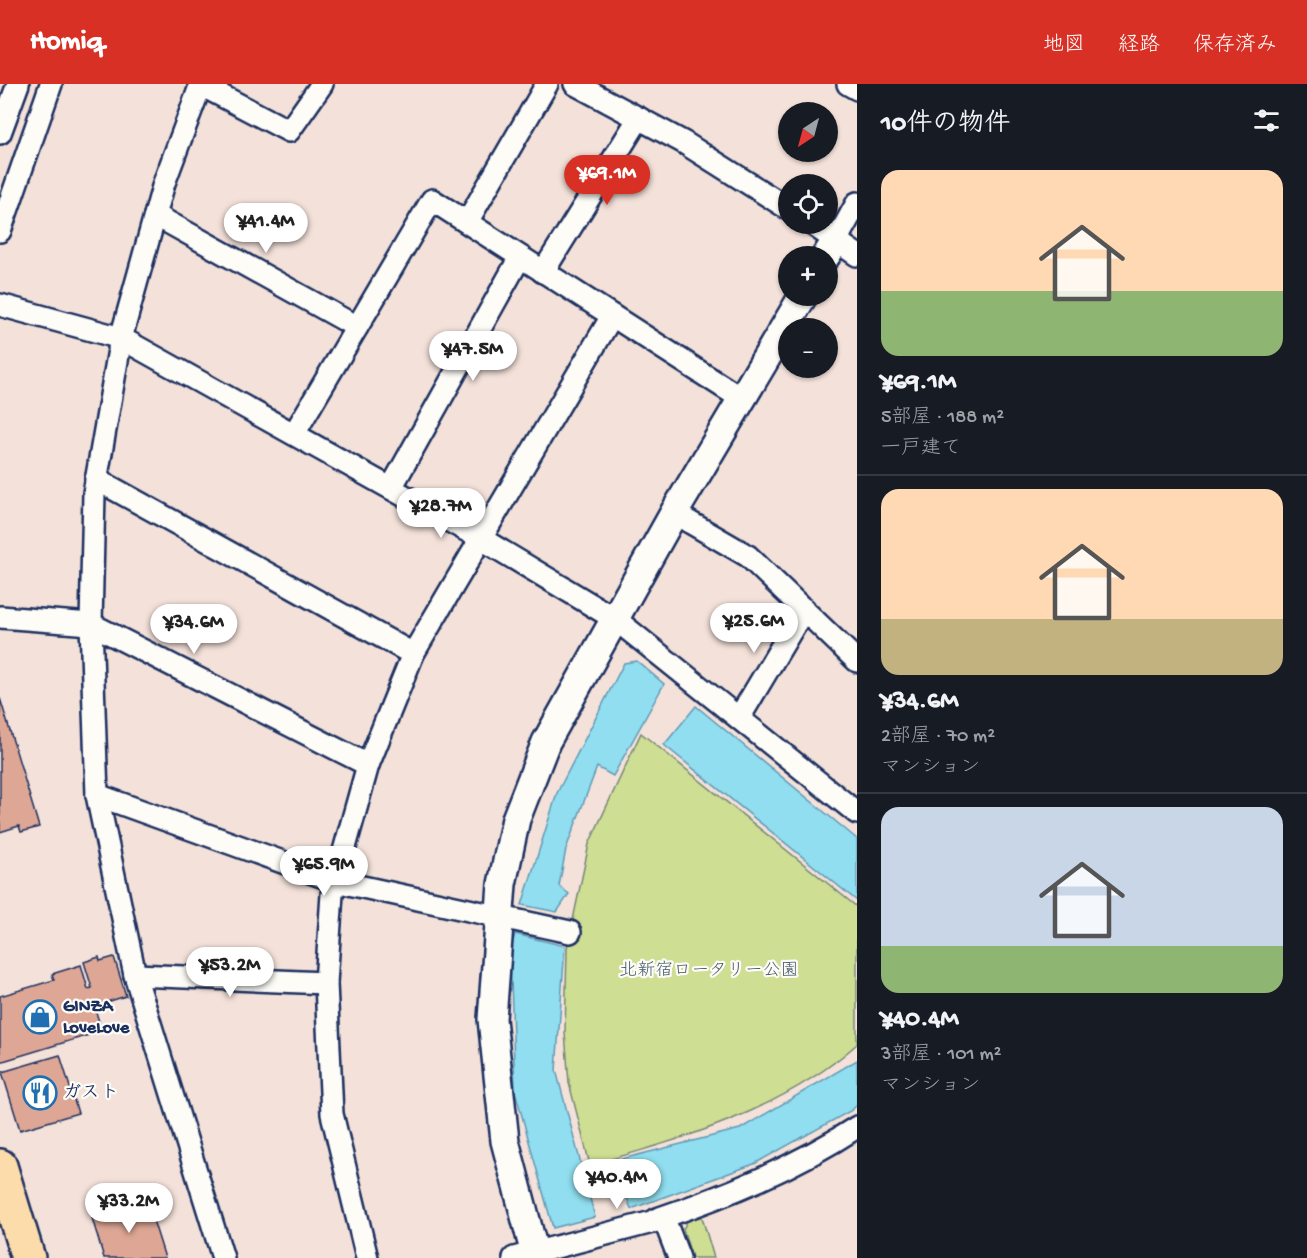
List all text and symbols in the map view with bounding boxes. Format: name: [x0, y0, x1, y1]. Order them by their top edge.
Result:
text: Homiq: [30, 26, 103, 59]
text: 地図: [1043, 34, 1085, 59]
text: 経路: [1118, 34, 1160, 59]
text: 保存済み: [1193, 34, 1277, 59]
north arrow: [778, 102, 838, 162]
map controls: [778, 102, 838, 378]
icon: filters: [1250, 104, 1283, 137]
text: 10件の物件: [881, 110, 1010, 141]
pin: ¥69.1M: [558, 155, 656, 206]
text: ¥69.1M: [578, 163, 636, 186]
button: locate: [778, 174, 838, 234]
pin: ¥41.4M: [217, 203, 315, 254]
icon: home: [1028, 209, 1136, 317]
text: ¥41.4M: [238, 211, 294, 234]
button: +: [778, 246, 838, 306]
button: −: [778, 318, 838, 378]
pin: ¥47.5M: [424, 331, 522, 382]
text: ¥47.5M: [443, 339, 503, 362]
text: ¥69.1M: [881, 368, 956, 399]
text: 5部屋 · 188 m²: [881, 407, 1004, 430]
text: 一戸建て: [881, 438, 961, 461]
pin: ¥28.7M: [392, 488, 490, 539]
text: ¥28.7M: [411, 496, 471, 519]
icon: home: [1028, 528, 1136, 636]
pin: ¥25.6M: [705, 603, 803, 654]
pin: ¥34.6M: [145, 604, 243, 655]
text: ¥25.6M: [724, 611, 784, 634]
text: ¥34.6M: [164, 612, 224, 635]
text: ¥34.6M: [881, 687, 958, 718]
text: 2部屋 · 70 m²: [881, 726, 995, 749]
text: マンション: [881, 757, 980, 780]
pin: ¥65.9M: [275, 846, 373, 897]
icon: home: [1028, 846, 1136, 954]
text: ¥65.9M: [294, 854, 354, 877]
pin: ¥53.2M: [181, 947, 279, 998]
text: ¥53.2M: [200, 955, 260, 978]
park label: 北新宿ロータリー公園: [619, 960, 799, 982]
place label: GINZA LoveLove: [63, 997, 130, 1039]
shop icon: GINZA LoveLove: [22, 999, 58, 1035]
text: ¥40.4M: [881, 1005, 959, 1036]
text: 3部屋 · 101 m²: [881, 1044, 1002, 1067]
restaurant icon: ガスト: [22, 1075, 58, 1111]
text: マンション: [881, 1075, 980, 1098]
place label: ガスト: [63, 1083, 119, 1104]
pin: ¥40.4M: [568, 1159, 666, 1210]
text: ¥40.4M: [587, 1167, 647, 1190]
pin: ¥33.2M: [80, 1183, 178, 1234]
text: ¥33.2M: [99, 1191, 159, 1214]

